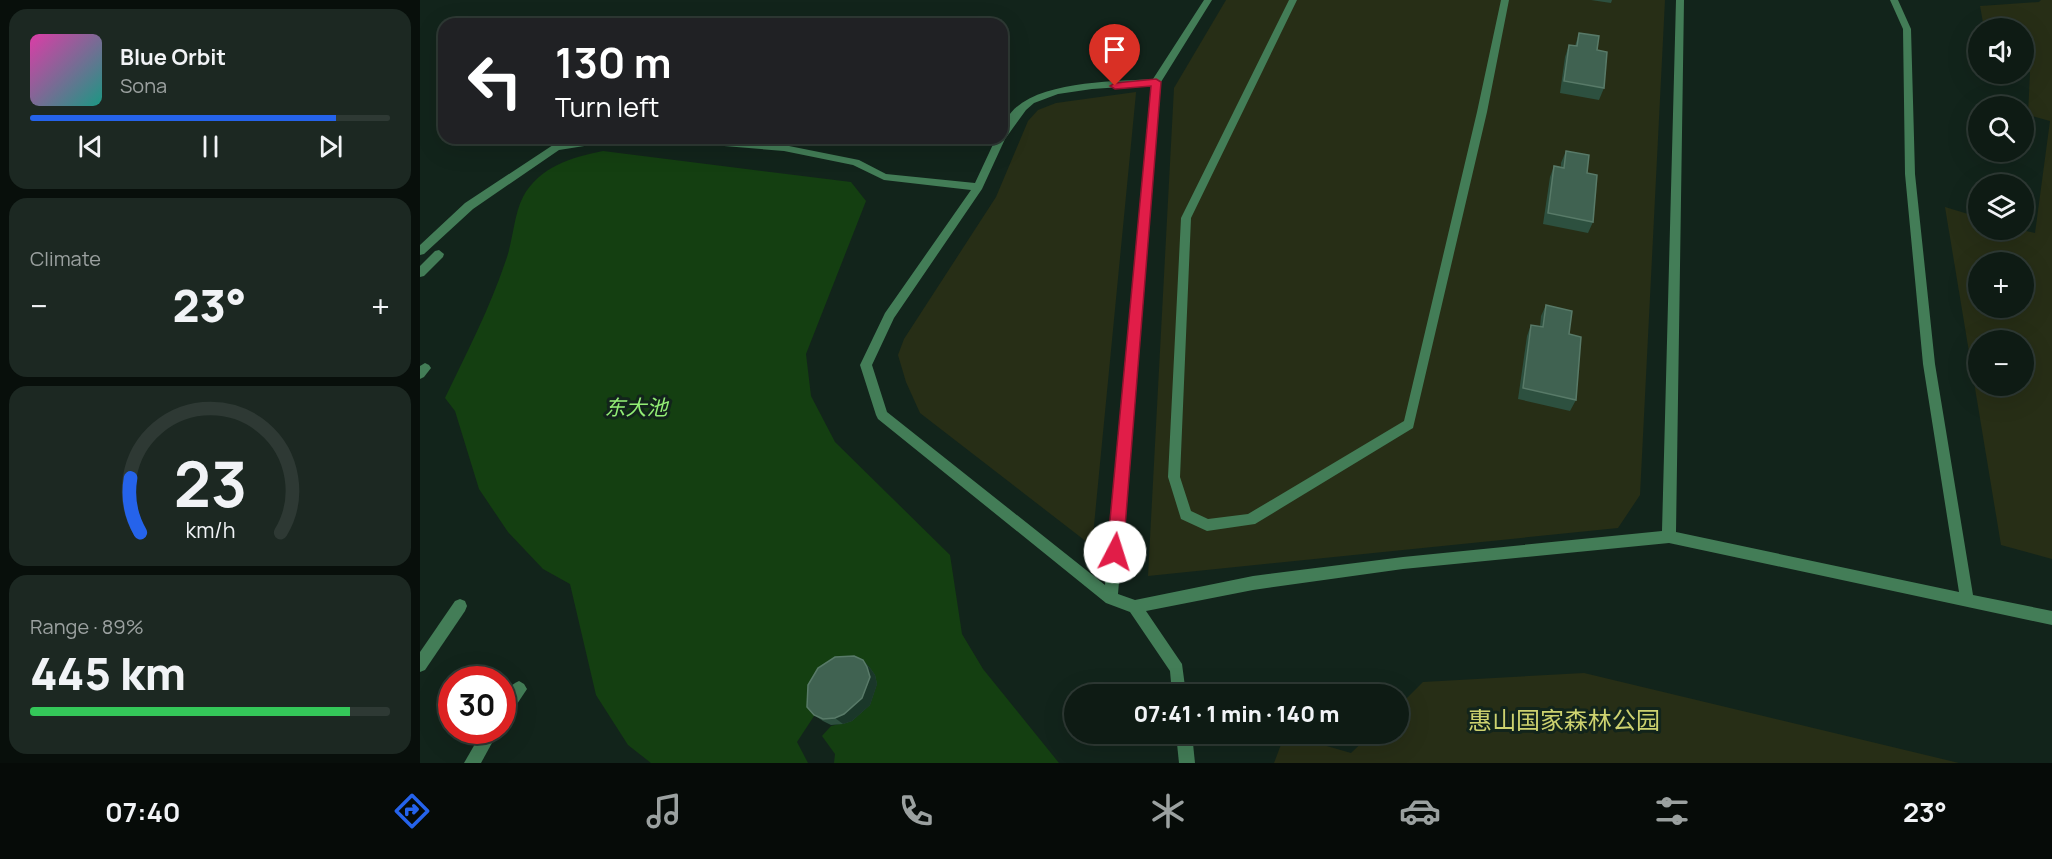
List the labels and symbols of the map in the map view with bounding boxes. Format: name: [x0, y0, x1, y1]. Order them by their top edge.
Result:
pin: [1089, 24, 1140, 86]
water label: 东大池: [605, 393, 669, 421]
position arrow: [1083, 520, 1147, 584]
speed limit sign: 30: [438, 666, 516, 744]
park label: 惠山国家森林公园: [1468, 703, 1660, 736]

